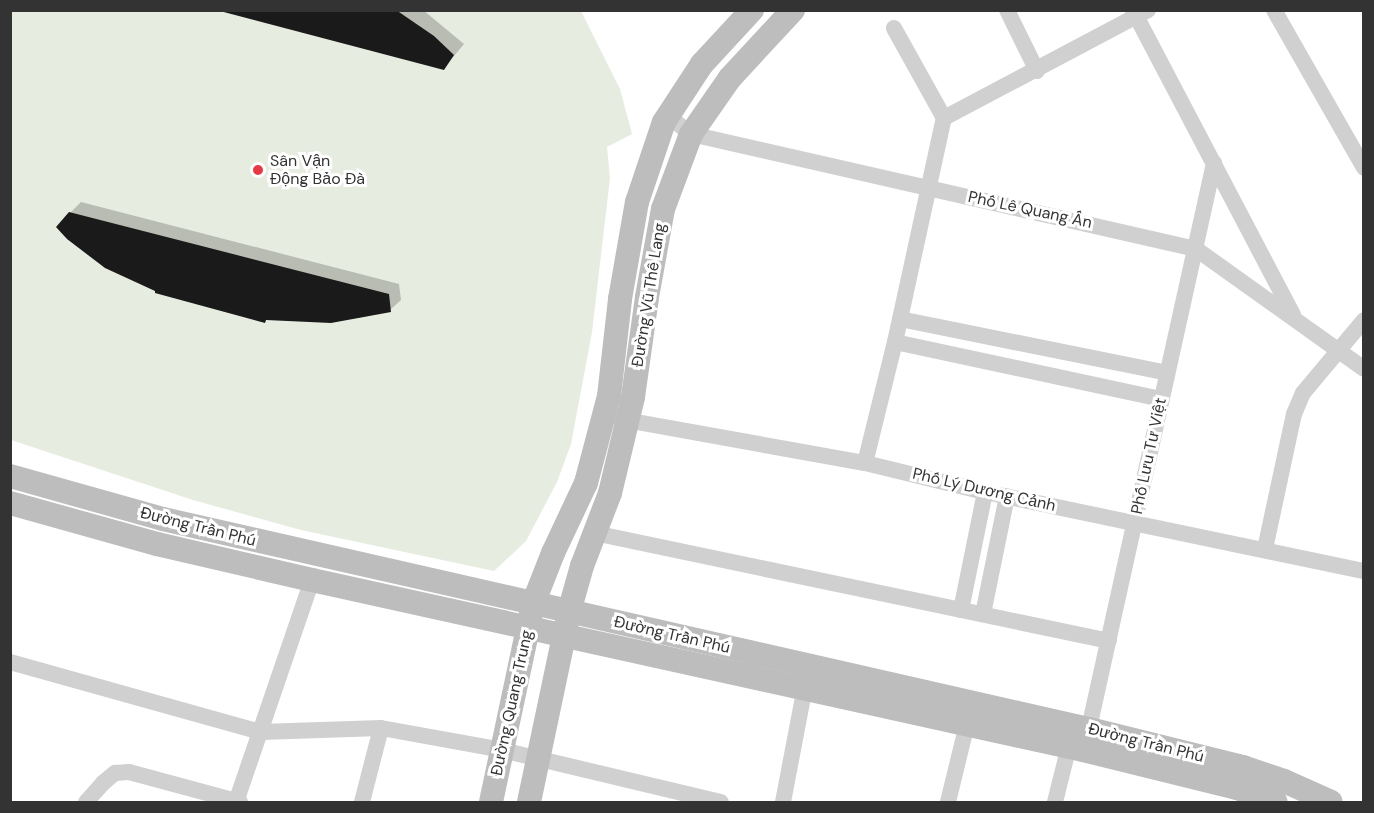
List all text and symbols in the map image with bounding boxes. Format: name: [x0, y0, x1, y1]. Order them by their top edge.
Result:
place label: Sân Vận Động Bảo Đà: [270, 151, 365, 189]
marker: Sân Vận Động Bảo Đà: [251, 163, 265, 177]
street label: Phố Lê Quang Ấn: [966, 188, 1094, 232]
street label: Đường Vũ Thê Lang: [628, 222, 670, 368]
street label: Phố Lưu Tư Việt: [1127, 396, 1171, 516]
street label: Phố Lý Dương Cảnh: [911, 464, 1057, 516]
street label: Đường Trần Phú: [138, 503, 258, 551]
street label: Đường Trần Phú: [612, 612, 732, 658]
street label: Đường Quang Trung: [487, 628, 537, 778]
street label: Đường Trần Phú: [1086, 719, 1206, 767]

